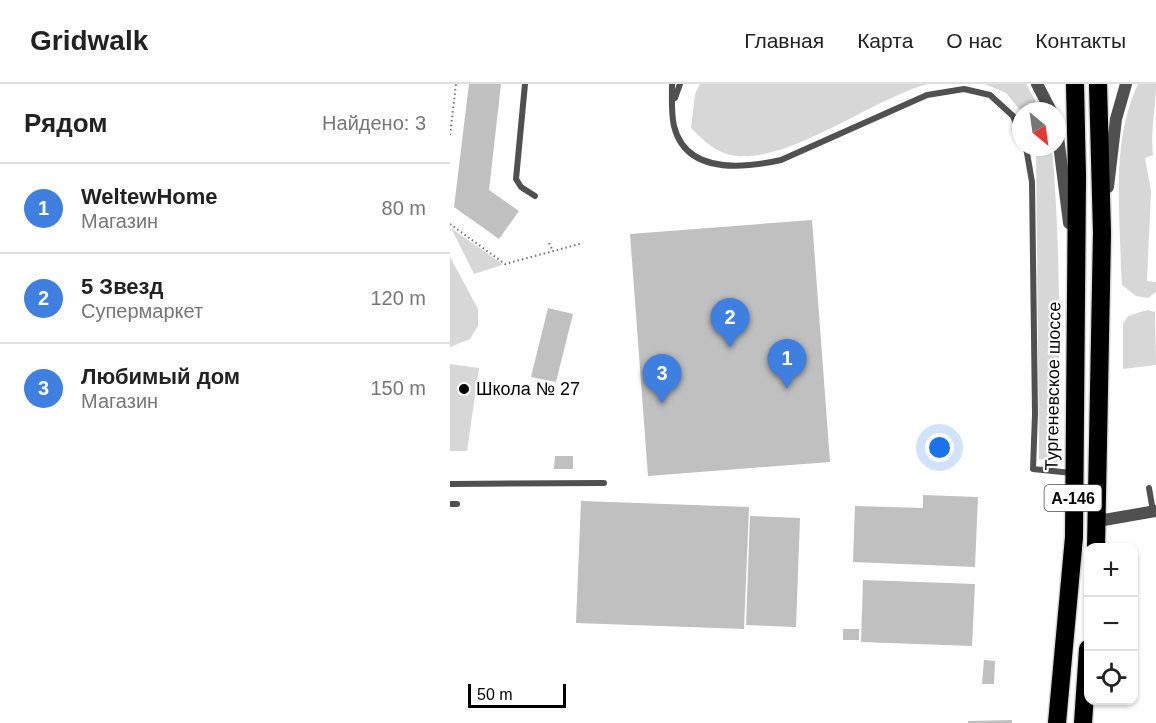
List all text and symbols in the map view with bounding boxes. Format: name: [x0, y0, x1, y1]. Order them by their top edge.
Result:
text: Gridwalk: [30, 25, 148, 56]
text: Главная: [744, 29, 824, 52]
text: Карта: [857, 29, 913, 52]
text: О нас: [946, 29, 1002, 52]
text: Контакты: [1035, 29, 1126, 52]
north arrow: [1012, 102, 1066, 156]
text: Рядом: [24, 108, 107, 138]
text: Найдено: 3: [322, 112, 426, 134]
text: WeltewHome: [81, 184, 218, 209]
text: 1: [38, 197, 49, 219]
text: 80 m: [382, 197, 426, 219]
text: Магазин: [81, 210, 158, 232]
text: 5 Звезд: [81, 274, 164, 299]
text: 2: [38, 287, 49, 309]
text: 120 m: [370, 287, 426, 309]
pin: 2: [710, 298, 750, 348]
text: Супермаркет: [81, 300, 203, 322]
street label: Тургеневское шоссе: [1042, 301, 1064, 471]
pin: 1: [768, 340, 806, 389]
pin: 3: [642, 354, 682, 404]
text: Любимый дом: [81, 364, 240, 389]
text: 3: [38, 377, 49, 399]
text: 150 m: [370, 377, 426, 399]
place label: Школа № 27: [476, 379, 580, 399]
marker: Школа № 27: [457, 382, 471, 396]
text: Магазин: [81, 390, 158, 412]
your location: [925, 433, 954, 462]
road number: А-146: [1044, 485, 1102, 511]
map controls: [1084, 543, 1138, 705]
button: +: [1084, 543, 1138, 597]
button: −: [1084, 597, 1138, 651]
button: locate: [1084, 651, 1138, 705]
scale bar: [468, 681, 566, 708]
text: 50 m: [477, 686, 513, 703]

